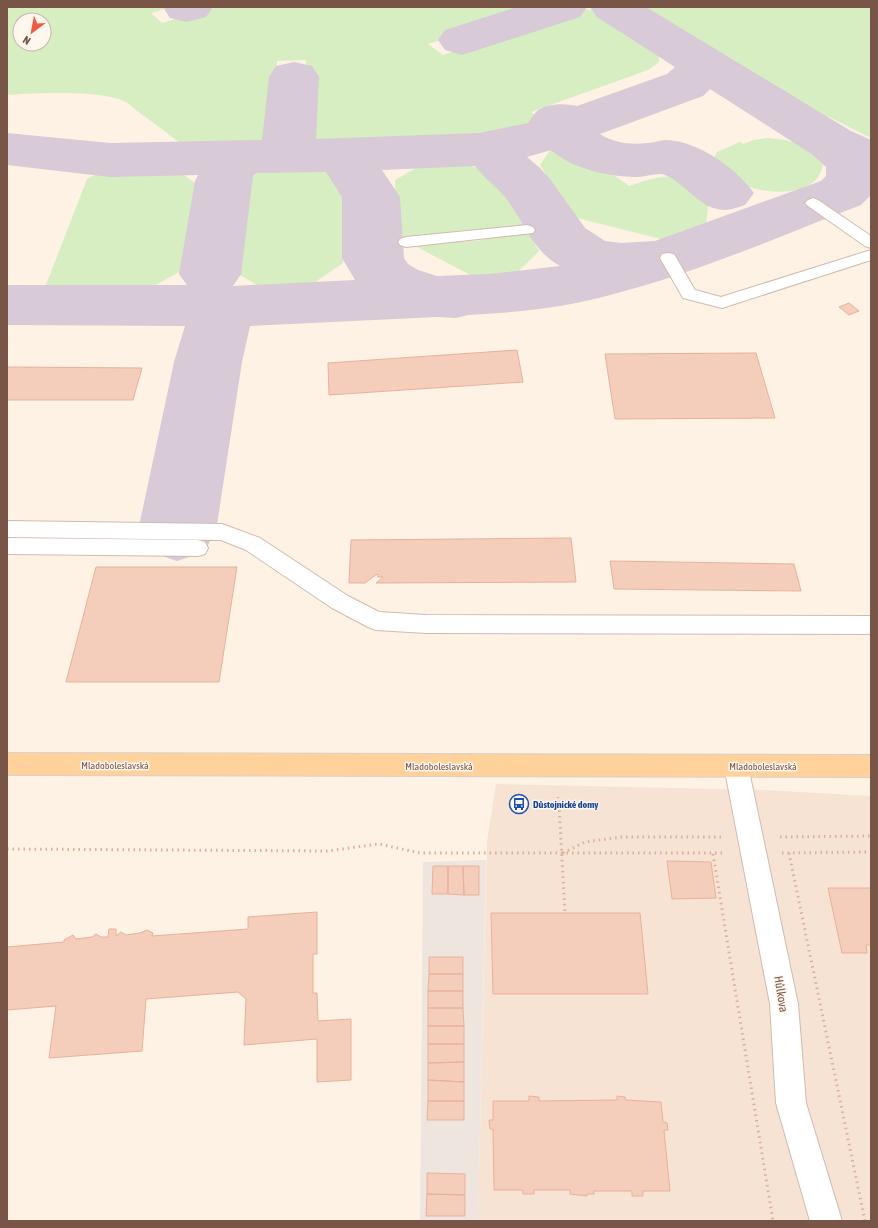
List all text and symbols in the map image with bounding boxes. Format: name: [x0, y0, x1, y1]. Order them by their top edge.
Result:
north arrow: [12, 12, 52, 52]
text: N: [21, 34, 33, 47]
street label: Mladoboleslavská: [81, 760, 149, 771]
street label: Mladoboleslavská: [405, 761, 473, 772]
street label: Mladoboleslavská: [729, 761, 797, 772]
bus stop icon: Důstojnické domy: [508, 793, 530, 815]
place label: Důstojnické domy: [533, 799, 599, 810]
street label: Hůlkova: [771, 975, 791, 1013]

